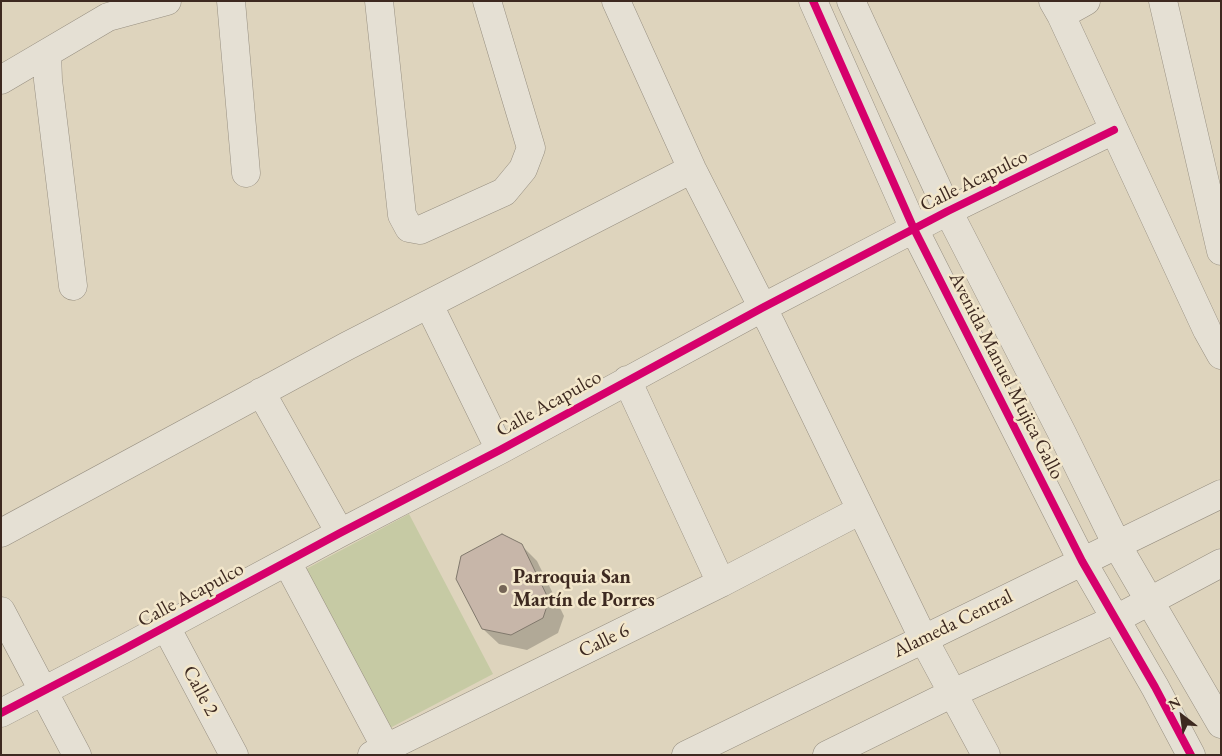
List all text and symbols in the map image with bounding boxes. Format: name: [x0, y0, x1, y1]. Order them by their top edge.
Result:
street label: Calle Acapulco: [916, 145, 1032, 217]
street label: Avenida Manuel Mujica Gallo: [943, 268, 1069, 484]
street label: Calle Acapulco: [492, 365, 606, 443]
street label: Calle Acapulco: [134, 557, 248, 633]
place label: Parroquia San Martín de Porres: [513, 566, 655, 613]
marker: Parroquia San Martín de Porres: [497, 583, 509, 595]
street label: Alameda Central: [889, 585, 1017, 663]
street label: Calle 6: [575, 619, 633, 663]
street label: Calle 2: [177, 662, 223, 720]
north arrow: [1157, 691, 1207, 741]
text: N: [1165, 692, 1184, 714]

